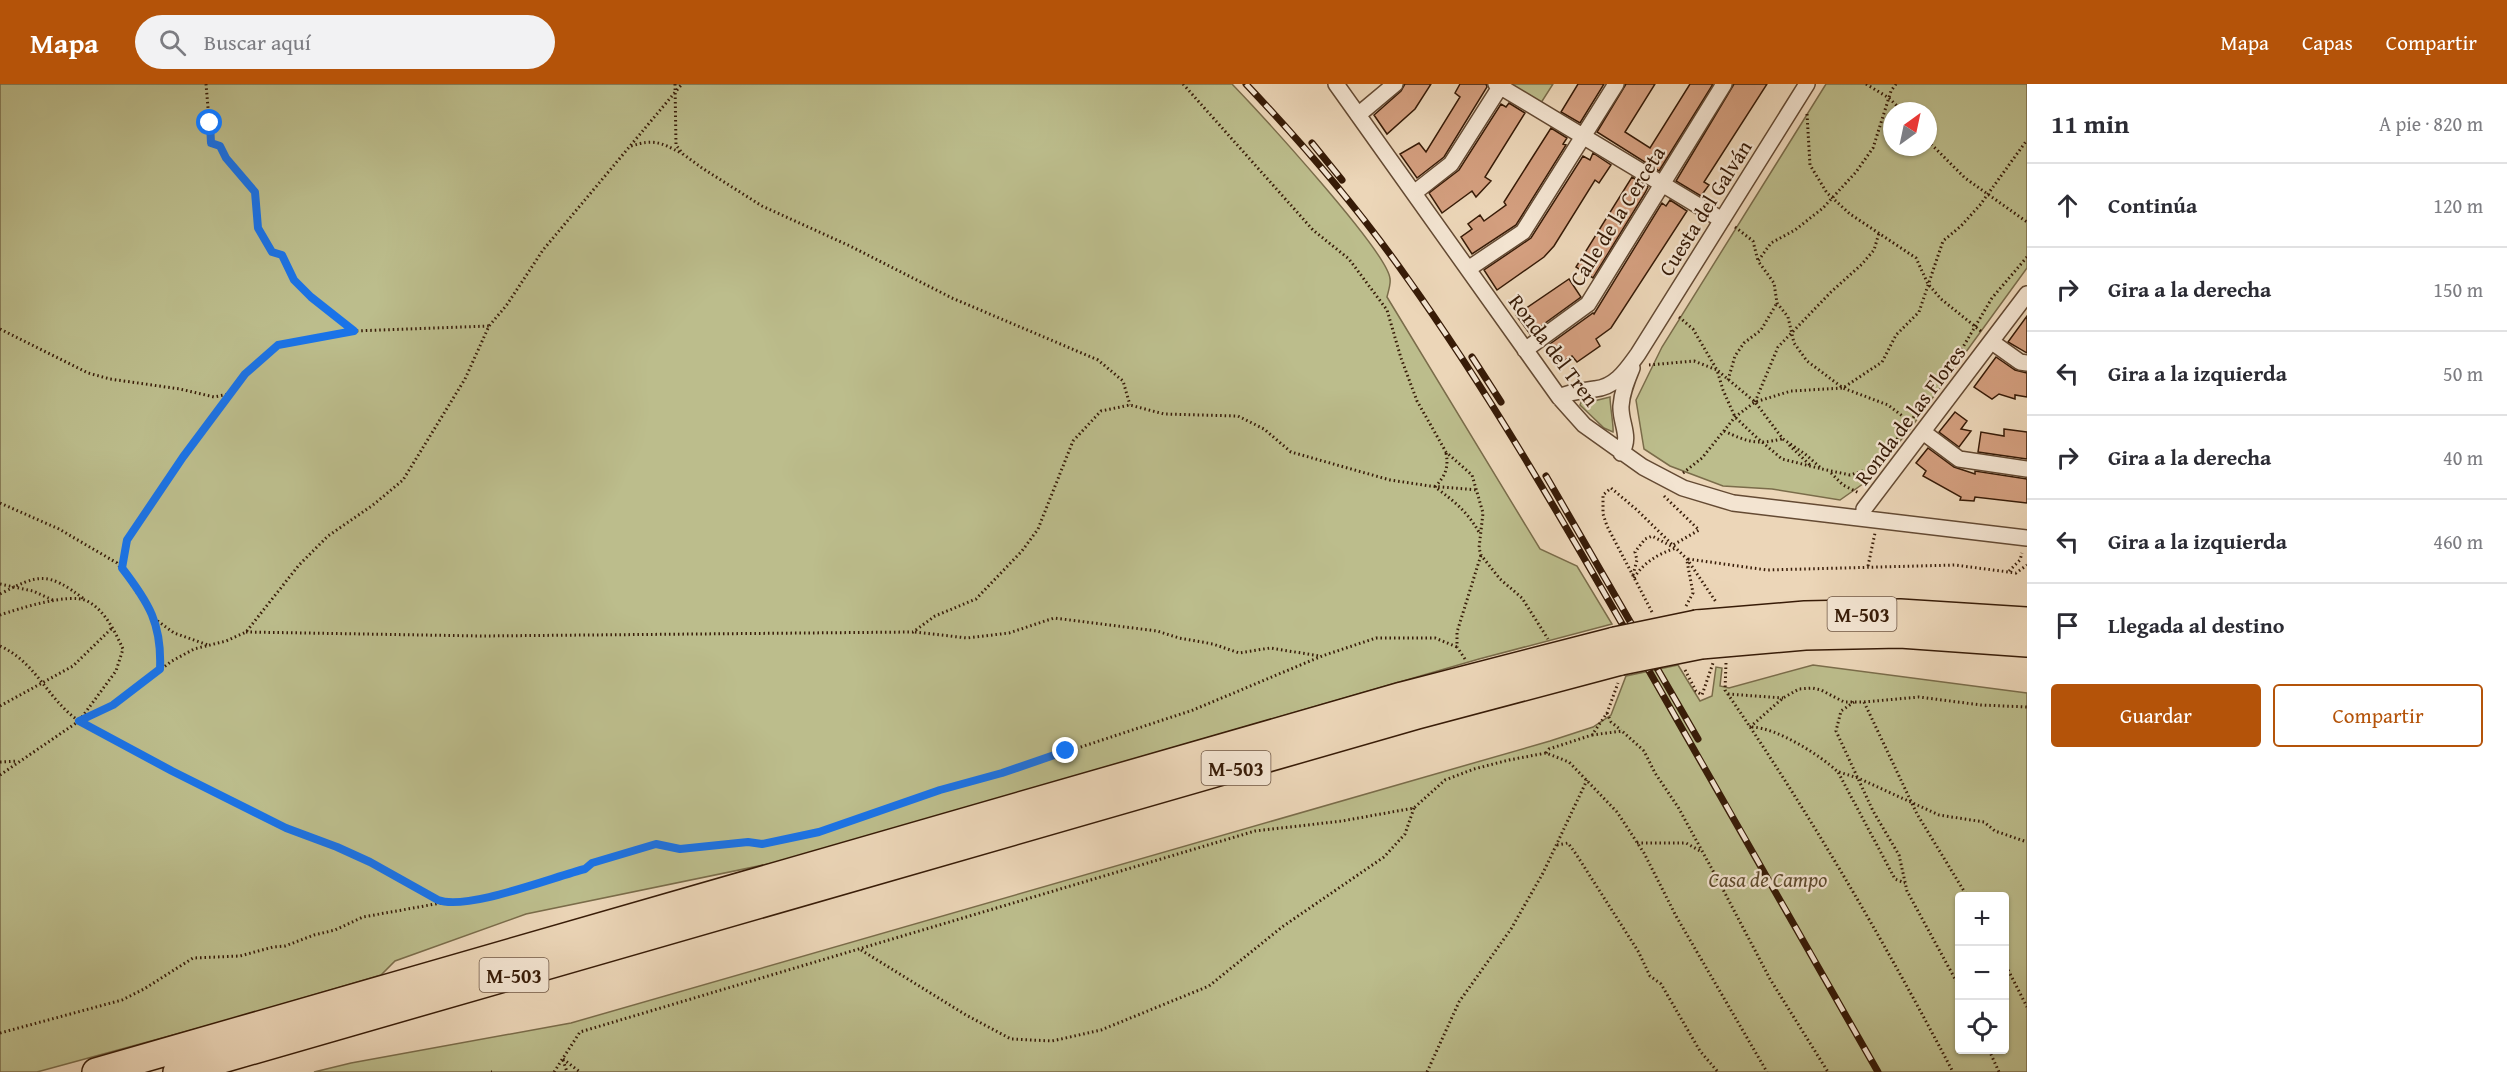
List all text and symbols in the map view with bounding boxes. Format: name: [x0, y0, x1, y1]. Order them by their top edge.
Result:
search box: [135, 15, 555, 69]
text: Mapa: [30, 22, 99, 63]
icon: search: [156, 26, 189, 59]
text: Buscar aquí: [204, 26, 311, 58]
text: Mapa: [2220, 27, 2269, 58]
text: Capas: [2302, 27, 2353, 58]
text: Compartir: [2386, 27, 2477, 58]
north arrow: [1883, 102, 1937, 156]
text: 11 min: [2051, 104, 2129, 143]
route start: [196, 109, 222, 135]
text: A pie · 820 m: [2379, 109, 2483, 138]
street label: Cuesta del Galván: [1651, 134, 1759, 282]
street label: Calle de la Cerceta: [1561, 140, 1673, 292]
icon: ahead: [2051, 189, 2084, 222]
text: Continúa: [2108, 189, 2197, 221]
text: 120 m: [2433, 191, 2483, 220]
icon: right: [2051, 273, 2084, 306]
text: Gira a la derecha: [2108, 273, 2271, 305]
text: 150 m: [2433, 275, 2483, 304]
street label: Ronda del Tren: [1501, 287, 1607, 413]
street label: Ronda de las Flores: [1847, 338, 1973, 492]
icon: left: [2051, 357, 2084, 390]
text: Gira a la izquierda: [2108, 357, 2287, 389]
text: 50 m: [2443, 359, 2483, 388]
icon: right: [2051, 441, 2084, 474]
text: Gira a la derecha: [2108, 441, 2271, 473]
text: 40 m: [2443, 443, 2483, 472]
icon: left: [2051, 525, 2084, 558]
text: Gira a la izquierda: [2108, 525, 2287, 557]
text: 460 m: [2433, 527, 2483, 556]
road number: M-503: [1828, 597, 1896, 631]
icon: arrive: [2051, 609, 2084, 642]
text: Llegada al destino: [2108, 609, 2284, 641]
button: Guardar: [2051, 684, 2261, 747]
button: Compartir: [2273, 684, 2483, 747]
route end: [1052, 737, 1078, 763]
road number: M-503: [1202, 751, 1270, 785]
park label: Casa de Campo: [1709, 864, 1827, 895]
map controls: [1955, 892, 2009, 1054]
button: +: [1955, 892, 2009, 946]
button: −: [1955, 946, 2009, 1000]
road number: M-503: [480, 958, 548, 992]
button: locate: [1955, 1000, 2009, 1054]

